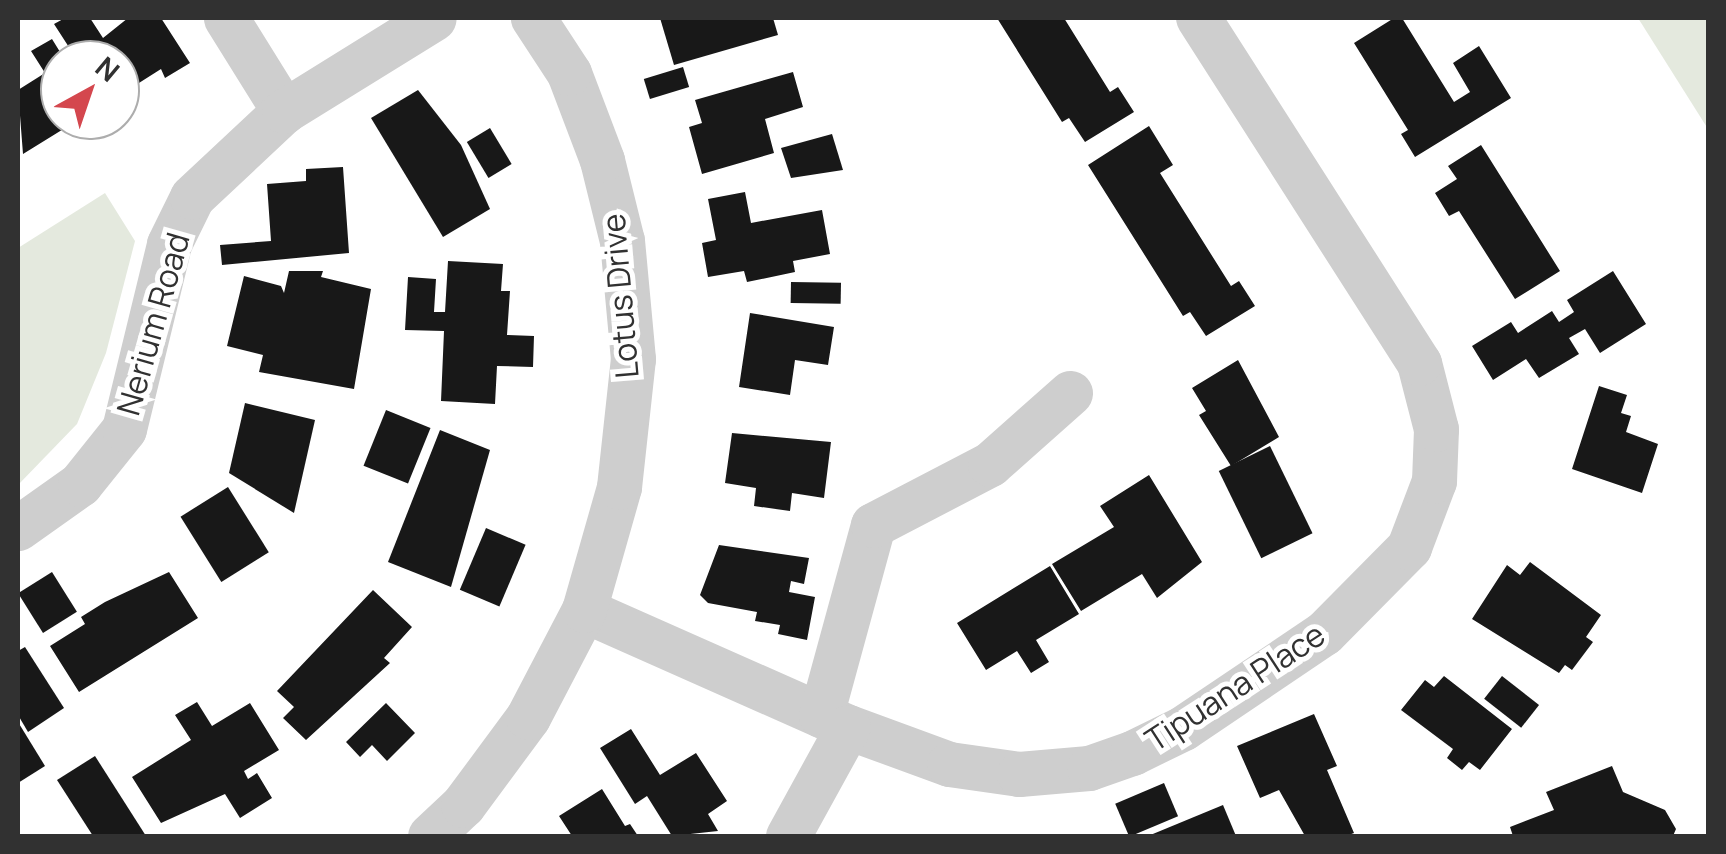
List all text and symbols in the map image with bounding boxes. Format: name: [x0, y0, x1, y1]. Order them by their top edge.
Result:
north arrow: [40, 40, 140, 140]
text: N: [88, 48, 128, 90]
street label: Lotus Drive: [594, 212, 646, 380]
street label: Nerium Road: [109, 228, 197, 420]
street label: Tipuana Place: [1138, 615, 1332, 759]

